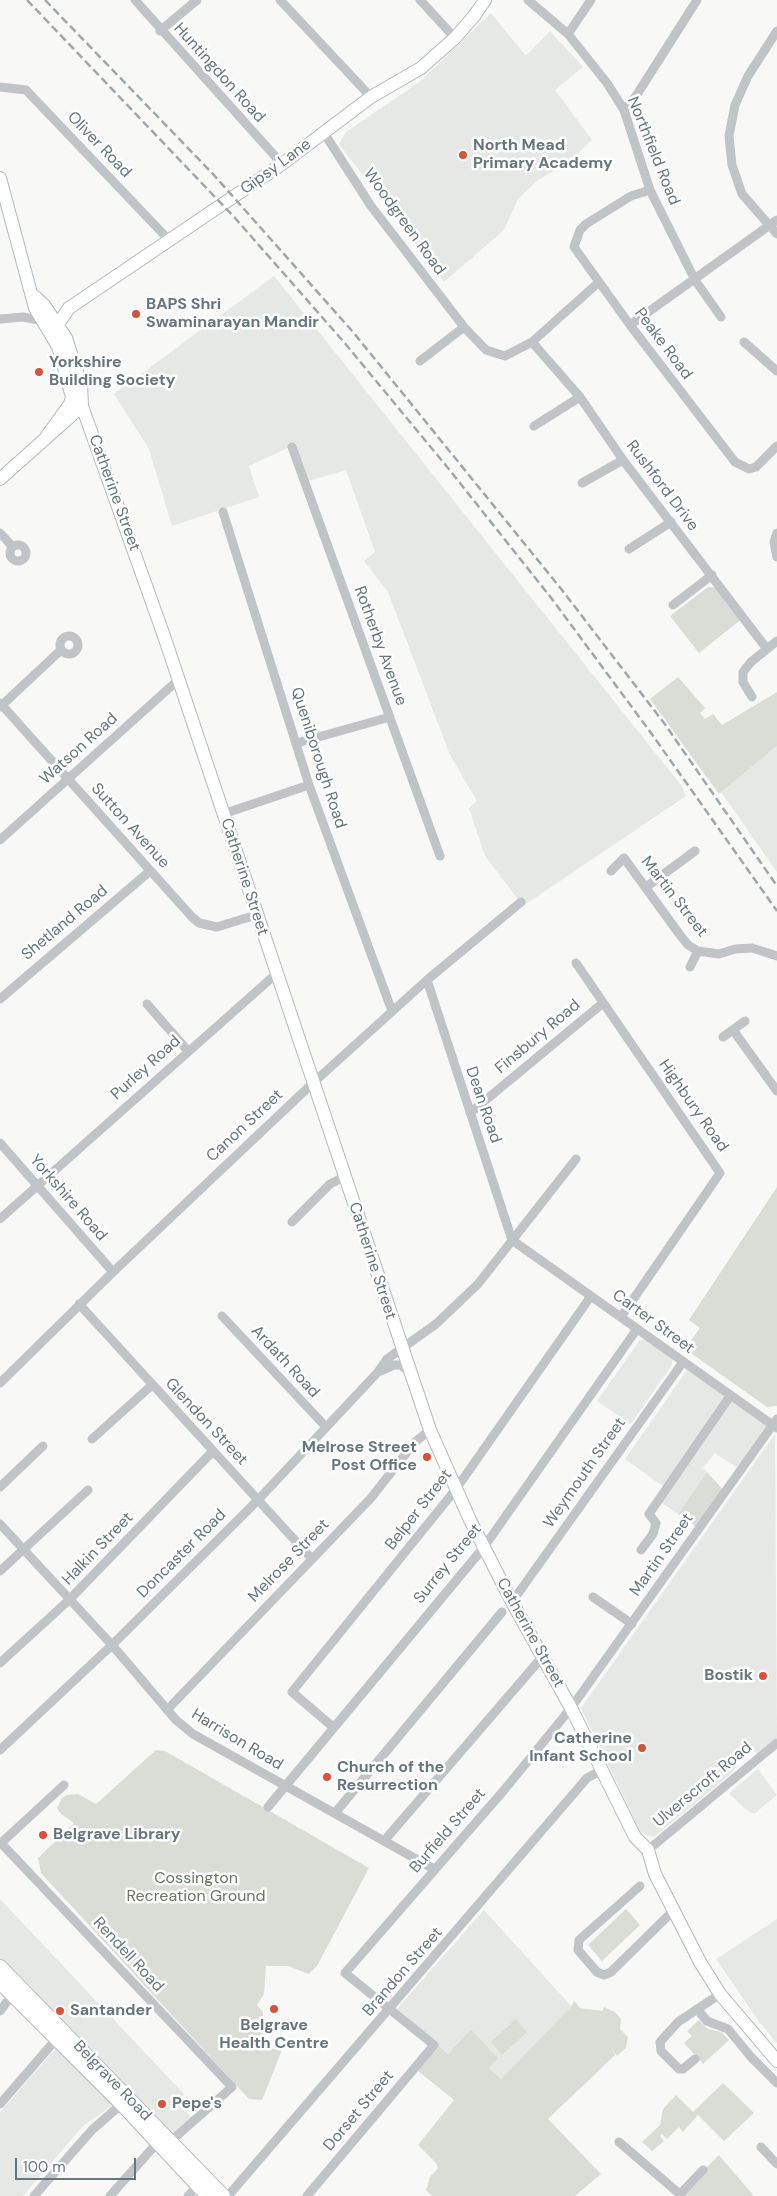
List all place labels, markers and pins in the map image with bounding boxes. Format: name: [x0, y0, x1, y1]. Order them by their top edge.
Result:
place label: North Mead Primary Academy: [473, 136, 613, 174]
marker: North Mead Primary Academy: [457, 149, 469, 161]
place label: BAPS Shri Swaminarayan Mandir: [146, 295, 319, 333]
marker: BAPS Shri Swaminarayan Mandir: [130, 308, 142, 320]
place label: Yorkshire Building Society: [49, 353, 175, 391]
marker: Yorkshire Building Society: [33, 366, 45, 378]
place label: Melrose Street Post Office: [302, 1438, 417, 1476]
marker: Melrose Street Post Office: [421, 1451, 433, 1463]
place label: Bostik: [704, 1666, 753, 1686]
marker: Bostik: [757, 1670, 769, 1682]
place label: Catherine Infant School: [529, 1729, 632, 1767]
marker: Catherine Infant School: [636, 1742, 648, 1754]
place label: Church of the Resurrection: [337, 1758, 444, 1796]
marker: Church of the Resurrection: [321, 1771, 333, 1783]
place label: Belgrave Library: [53, 1825, 180, 1845]
marker: Belgrave Library: [37, 1829, 49, 1841]
place label: Santander: [70, 2001, 152, 2021]
marker: Belgrave Health Centre: [268, 2003, 280, 2015]
marker: Santander: [54, 2005, 66, 2017]
place label: Belgrave Health Centre: [219, 2016, 329, 2054]
place label: Pepe's: [172, 2094, 222, 2114]
marker: Pepe's: [156, 2098, 168, 2110]

